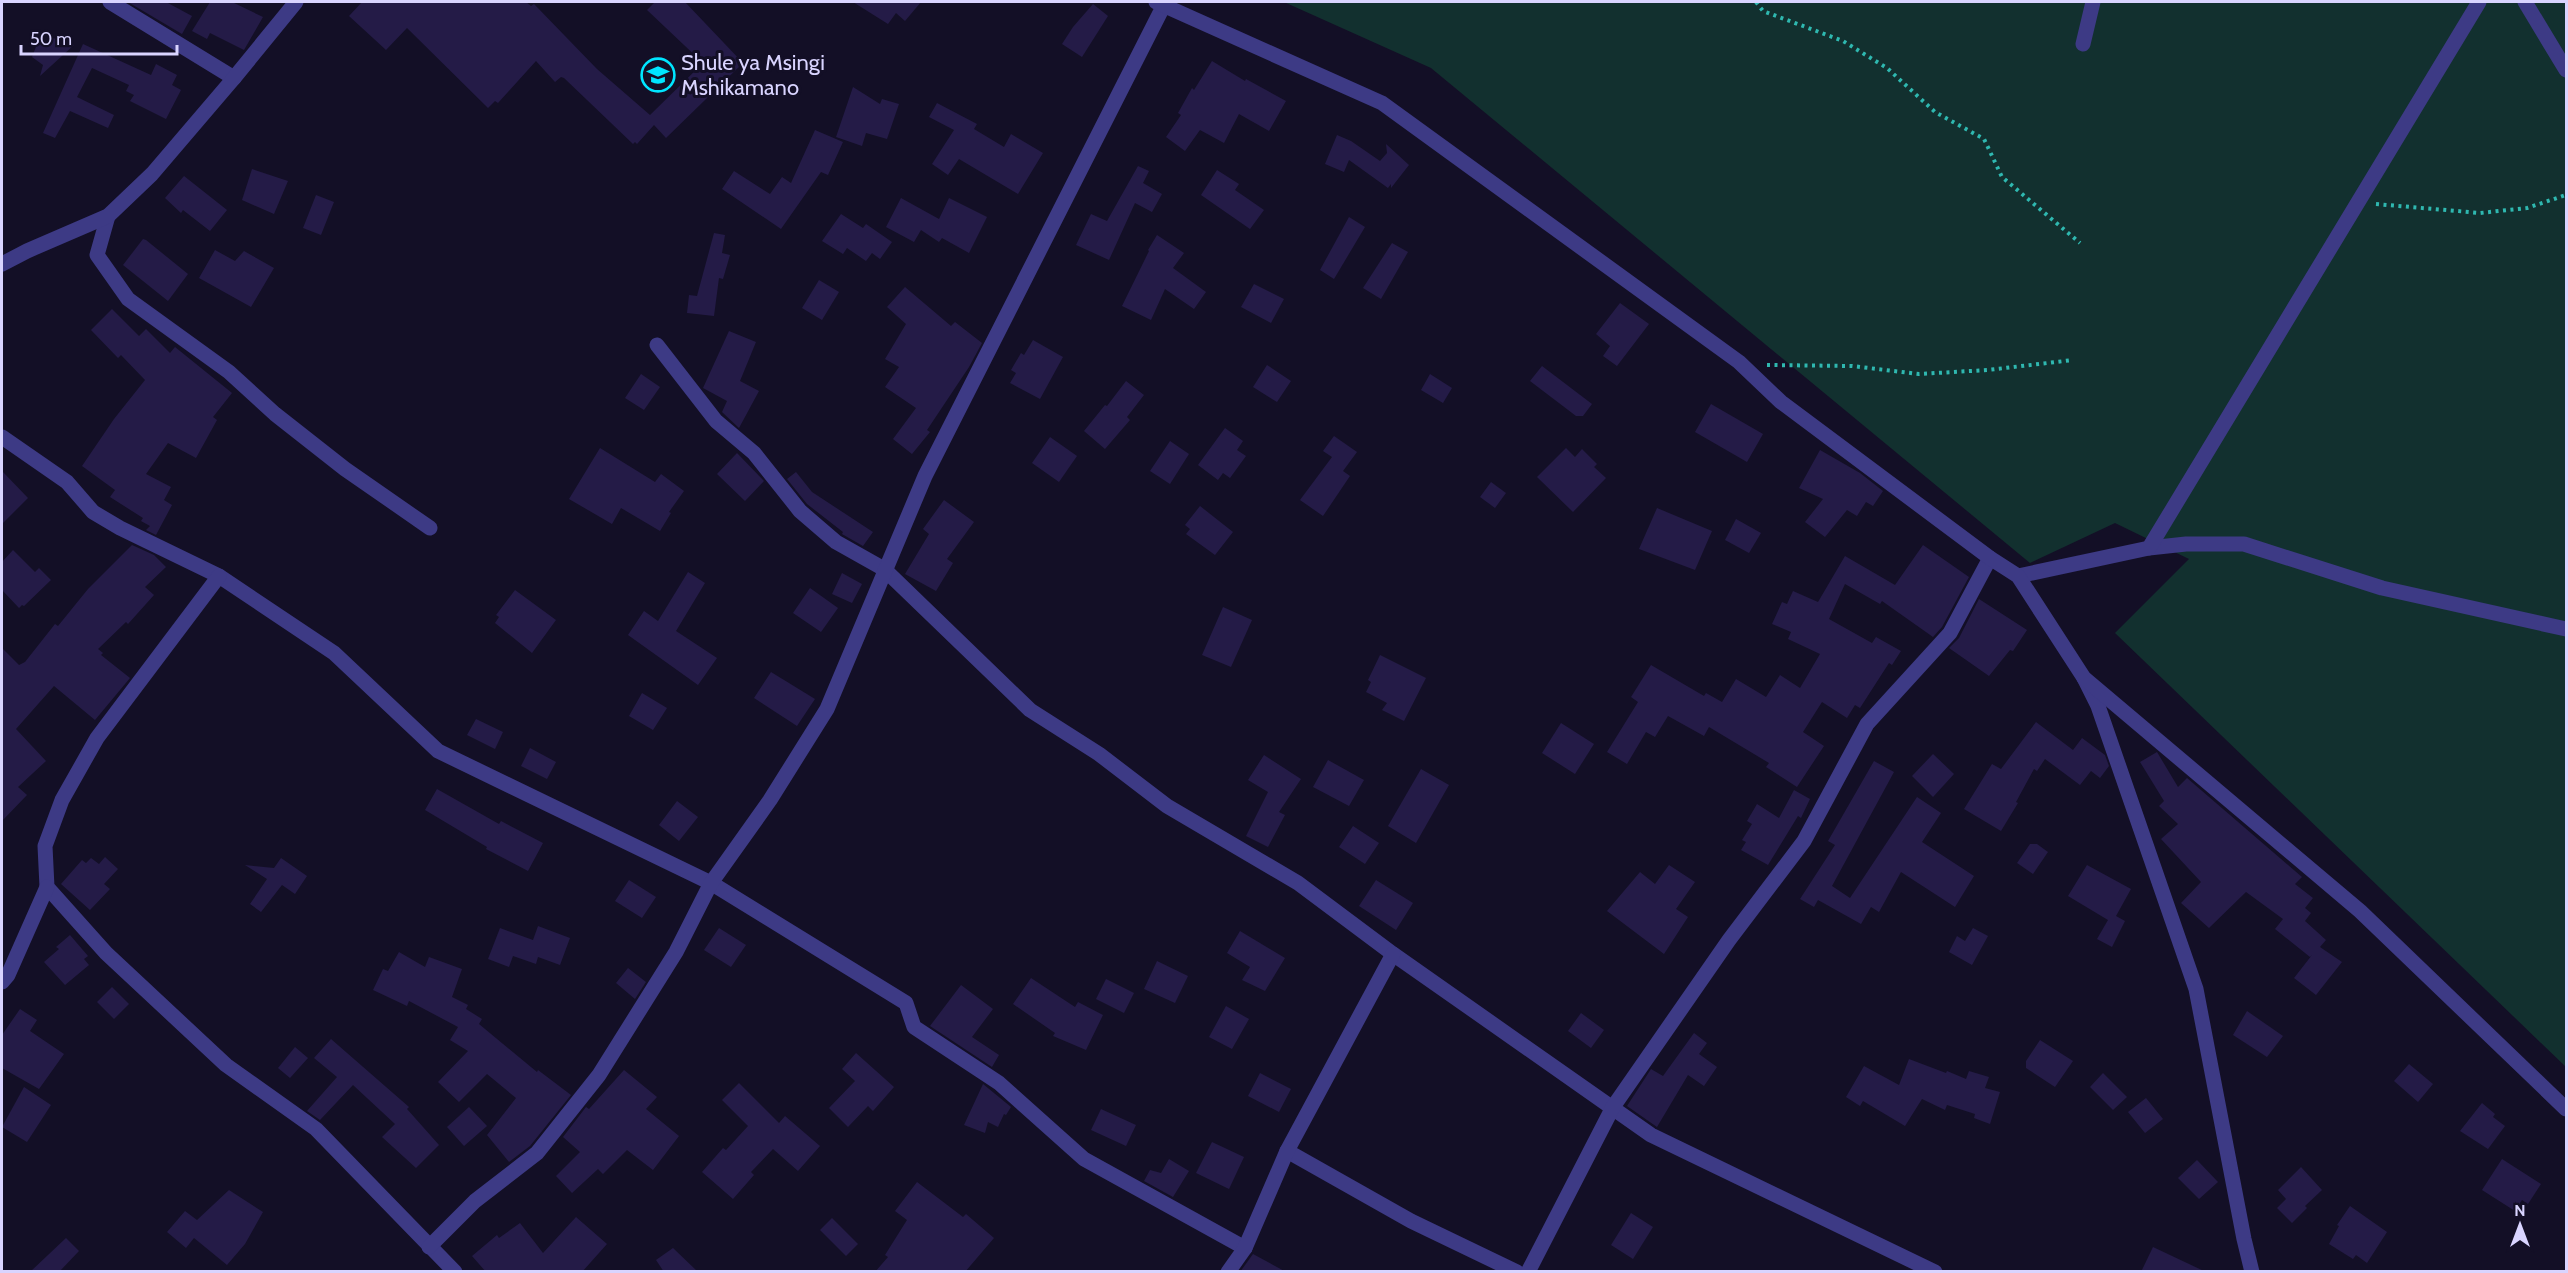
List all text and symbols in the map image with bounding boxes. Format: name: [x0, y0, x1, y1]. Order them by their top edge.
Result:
scale bar: [21, 18, 177, 56]
text: 50 m: [30, 28, 72, 50]
place label: Shule ya Msingi Mshikamano: [681, 49, 825, 101]
school or university icon: Shule ya Msingi Mshikamano: [640, 57, 676, 93]
north arrow: [2490, 1195, 2550, 1255]
text: N: [2514, 1201, 2526, 1220]

